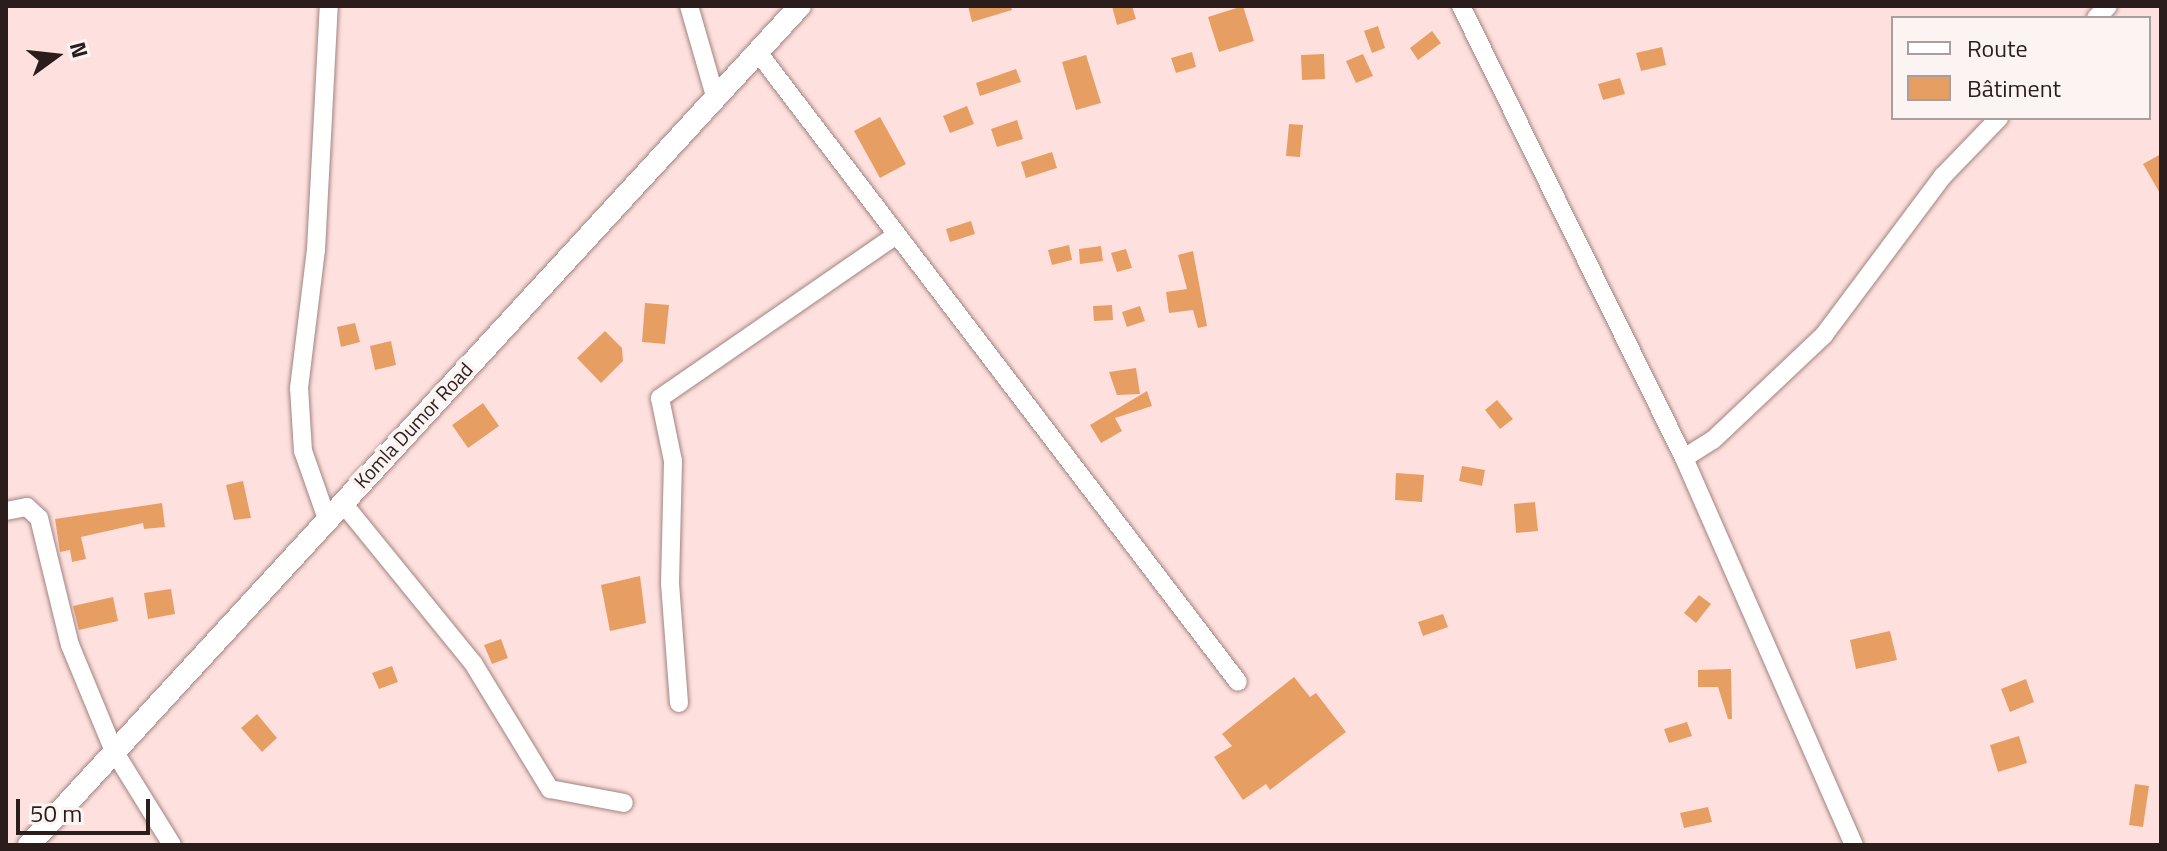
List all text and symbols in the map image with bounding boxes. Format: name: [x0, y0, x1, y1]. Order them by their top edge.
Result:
north arrow: [16, 16, 96, 96]
legend: [1891, 16, 2151, 120]
text: Route: [1967, 30, 2028, 66]
text: N: [61, 38, 98, 62]
text: Bâtiment: [1967, 70, 2061, 106]
street label: Komla Dumor Road: [349, 357, 477, 493]
scale bar: [20, 783, 154, 833]
text: 50 m: [30, 795, 82, 831]

